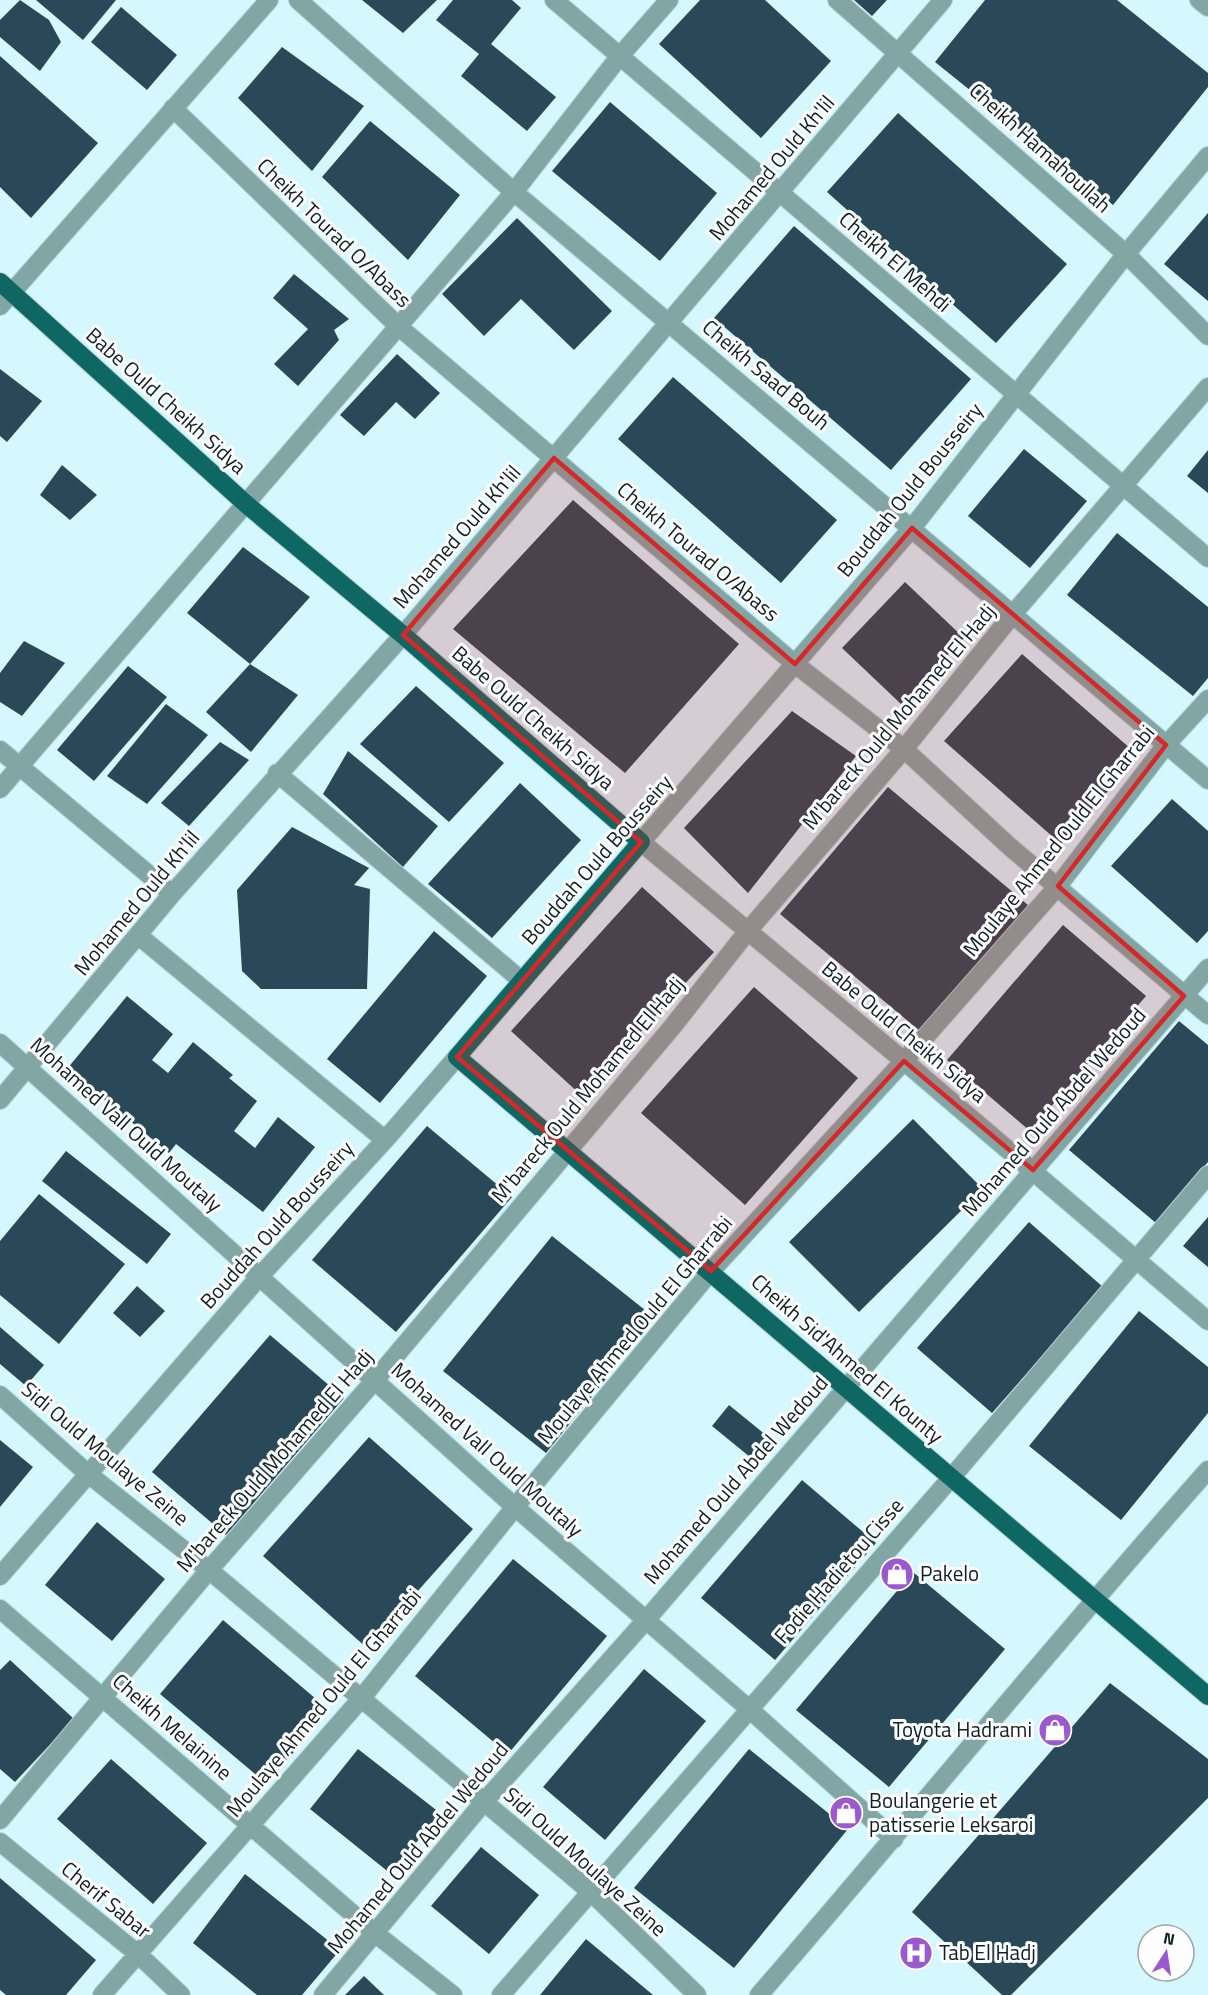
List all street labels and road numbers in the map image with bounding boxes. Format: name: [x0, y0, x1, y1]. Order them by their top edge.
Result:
street label: Cheikh Hamahoullah: [962, 75, 1119, 220]
street label: Mohamed Ould Kh'lil: [701, 88, 842, 247]
street label: Cheikh Tourad O/Abass: [250, 150, 419, 315]
street label: Cheikh El Mehdi: [832, 203, 959, 319]
street label: Cheikh Saad Bouh: [696, 311, 838, 437]
street label: Babe Ould Cheikh Sidya: [79, 319, 255, 482]
street label: Bouddah Ould Bousseiry: [829, 395, 990, 584]
street label: Mohamed Ould Kh'lil: [385, 457, 528, 615]
street label: Cheikh Tourad O/Abass: [610, 473, 787, 629]
street label: M'bareck Ould Mohamed El Hadj: [794, 596, 1003, 836]
street label: Babe Ould Cheikh Sidya: [445, 637, 623, 797]
street label: Moulaye Ahmed Ould El Gharrabi: [955, 718, 1162, 963]
street label: Bouddah Ould Bousseiry: [513, 767, 679, 952]
street label: Mohamed Ould Kh'lil: [66, 823, 207, 982]
street label: Babe Ould Cheikh Sidya: [815, 953, 994, 1110]
street label: M'bareck Ould Mohamed El Hadj: [483, 969, 692, 1209]
street label: Mohamed Ould Abdel Wedoud: [953, 1000, 1153, 1223]
street label: Mohamed Vall Ould Moutaly: [23, 1029, 230, 1219]
street label: Bouddah Ould Bousseiry: [192, 1133, 361, 1316]
street label: Moulaye Ahmed Ould El Gharrabi: [529, 1208, 740, 1451]
street label: Cheikh Sid'Ahmed El Kounty: [744, 1266, 951, 1451]
street label: M'bareck Ould Mohamed El Hadj: [168, 1342, 380, 1579]
street label: Mohamed Vall Ould Moutaly: [384, 1354, 591, 1544]
street label: Mohamed Ould Abdel Wedoud: [635, 1368, 835, 1591]
street label: Sidi Ould Moulaye Zeine: [15, 1373, 196, 1533]
street label: Fodie Hadietou Cisse: [766, 1490, 911, 1650]
street label: Moulaye Ahmed Ould El Gharrabi: [218, 1581, 429, 1824]
street label: Cheikh Melainine: [106, 1665, 240, 1787]
street label: Mohamed Ould Abdel Wedoud: [319, 1734, 516, 1960]
street label: Sidi Ould Moulaye Zeine: [497, 1779, 675, 1943]
street label: Cherif Sabar: [55, 1853, 158, 1945]

